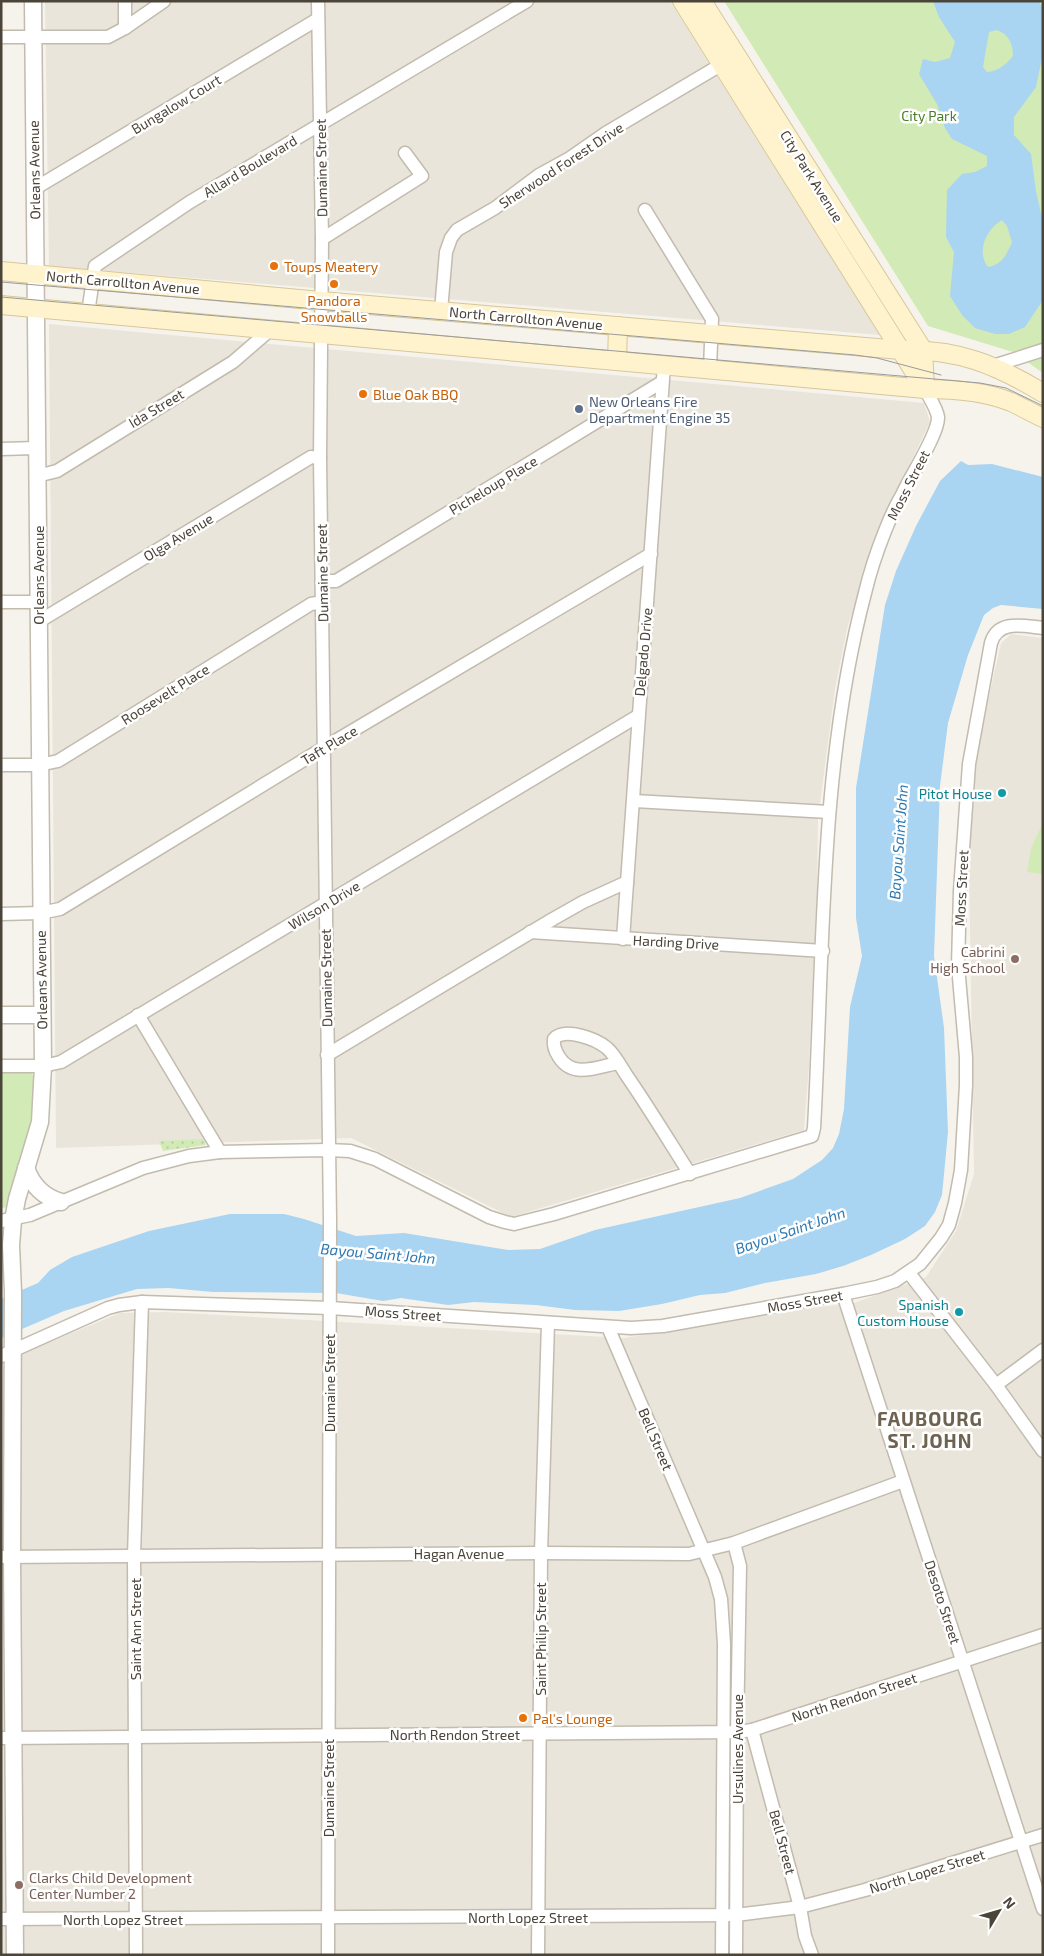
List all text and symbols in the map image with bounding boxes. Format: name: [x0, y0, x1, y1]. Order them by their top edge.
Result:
street label: Bungalow Court: [128, 71, 224, 137]
park label: City Park: [901, 107, 957, 124]
street label: Sherwood Forest Drive: [496, 118, 626, 212]
street label: Dumaine Street: [312, 119, 330, 217]
street label: Orleans Avenue: [25, 120, 43, 220]
street label: City Park Avenue: [777, 127, 847, 225]
street label: Allard Boulevard: [200, 131, 300, 201]
place label: Toups Meatery: [284, 258, 379, 275]
marker: Toups Meatery: [268, 260, 280, 272]
street label: North Carrollton Avenue: [46, 267, 200, 297]
marker: Pandora Snowballs: [328, 278, 340, 290]
place label: Pandora Snowballs: [301, 292, 367, 325]
street label: North Carrollton Avenue: [449, 303, 603, 333]
street label: Ida Street: [125, 385, 187, 431]
place label: Blue Oak BBQ: [373, 386, 458, 403]
marker: Blue Oak BBQ: [357, 388, 369, 400]
place label: New Orleans Fire Department Engine 35: [589, 393, 730, 426]
marker: New Orleans Fire Department Engine 35: [573, 403, 585, 415]
street label: Moss Street: [883, 447, 933, 523]
street label: Picheloup Place: [446, 452, 540, 518]
street label: Olga Avenue: [140, 509, 216, 565]
street label: Dumaine Street: [313, 524, 331, 622]
street label: Orleans Avenue: [30, 525, 47, 625]
street label: Delgado Drive: [631, 607, 655, 697]
street label: Roosevelt Place: [118, 660, 212, 728]
street label: Taft Place: [298, 722, 360, 768]
water label: Bayou Saint John: [885, 784, 912, 900]
place label: Pitot House: [919, 785, 992, 802]
marker: Pitot House: [996, 787, 1008, 799]
street label: Moss Street: [951, 849, 971, 927]
street label: Wilson Drive: [285, 877, 363, 933]
street label: Dumaine Street: [317, 929, 335, 1027]
street label: Orleans Avenue: [32, 930, 50, 1030]
street label: Harding Drive: [632, 931, 720, 953]
place label: Cabrini High School: [930, 943, 1006, 976]
marker: Cabrini High School: [1009, 953, 1021, 965]
water label: Bayou Saint John: [733, 1203, 848, 1258]
water label: Bayou Saint John: [320, 1239, 436, 1268]
street label: Moss Street: [766, 1286, 844, 1316]
place label: Spanish Custom House: [857, 1296, 949, 1329]
street label: Moss Street: [364, 1302, 442, 1324]
marker: Spanish Custom House: [953, 1306, 965, 1318]
street label: Dumaine Street: [321, 1334, 338, 1432]
street label: Bell Street: [635, 1405, 677, 1473]
district label: FAUBOURG ST. JOHN: [877, 1407, 983, 1452]
street label: Hagan Avenue: [414, 1545, 504, 1562]
street label: Desoto Street: [921, 1558, 965, 1646]
street label: Saint Ann Street: [127, 1578, 144, 1680]
street label: Saint Philip Street: [532, 1582, 549, 1696]
street label: North Rendon Street: [789, 1669, 919, 1725]
street label: Ursulines Avenue: [729, 1694, 746, 1804]
place label: Pal's Lounge: [533, 1710, 612, 1727]
marker: Pal's Lounge: [517, 1712, 529, 1724]
street label: North Rendon Street: [390, 1726, 520, 1743]
street label: Dumaine Street: [320, 1739, 337, 1837]
street label: Bell Street: [766, 1808, 800, 1876]
street label: North Lopez Street: [867, 1845, 987, 1897]
place label: Clarks Child Development Center Number 2: [29, 1869, 192, 1902]
marker: Clarks Child Development Center Number 2: [13, 1879, 25, 1891]
north arrow: [974, 1886, 1024, 1936]
text: N: [1000, 1893, 1019, 1912]
street label: North Lopez Street: [468, 1909, 588, 1926]
street label: North Lopez Street: [63, 1911, 183, 1928]

